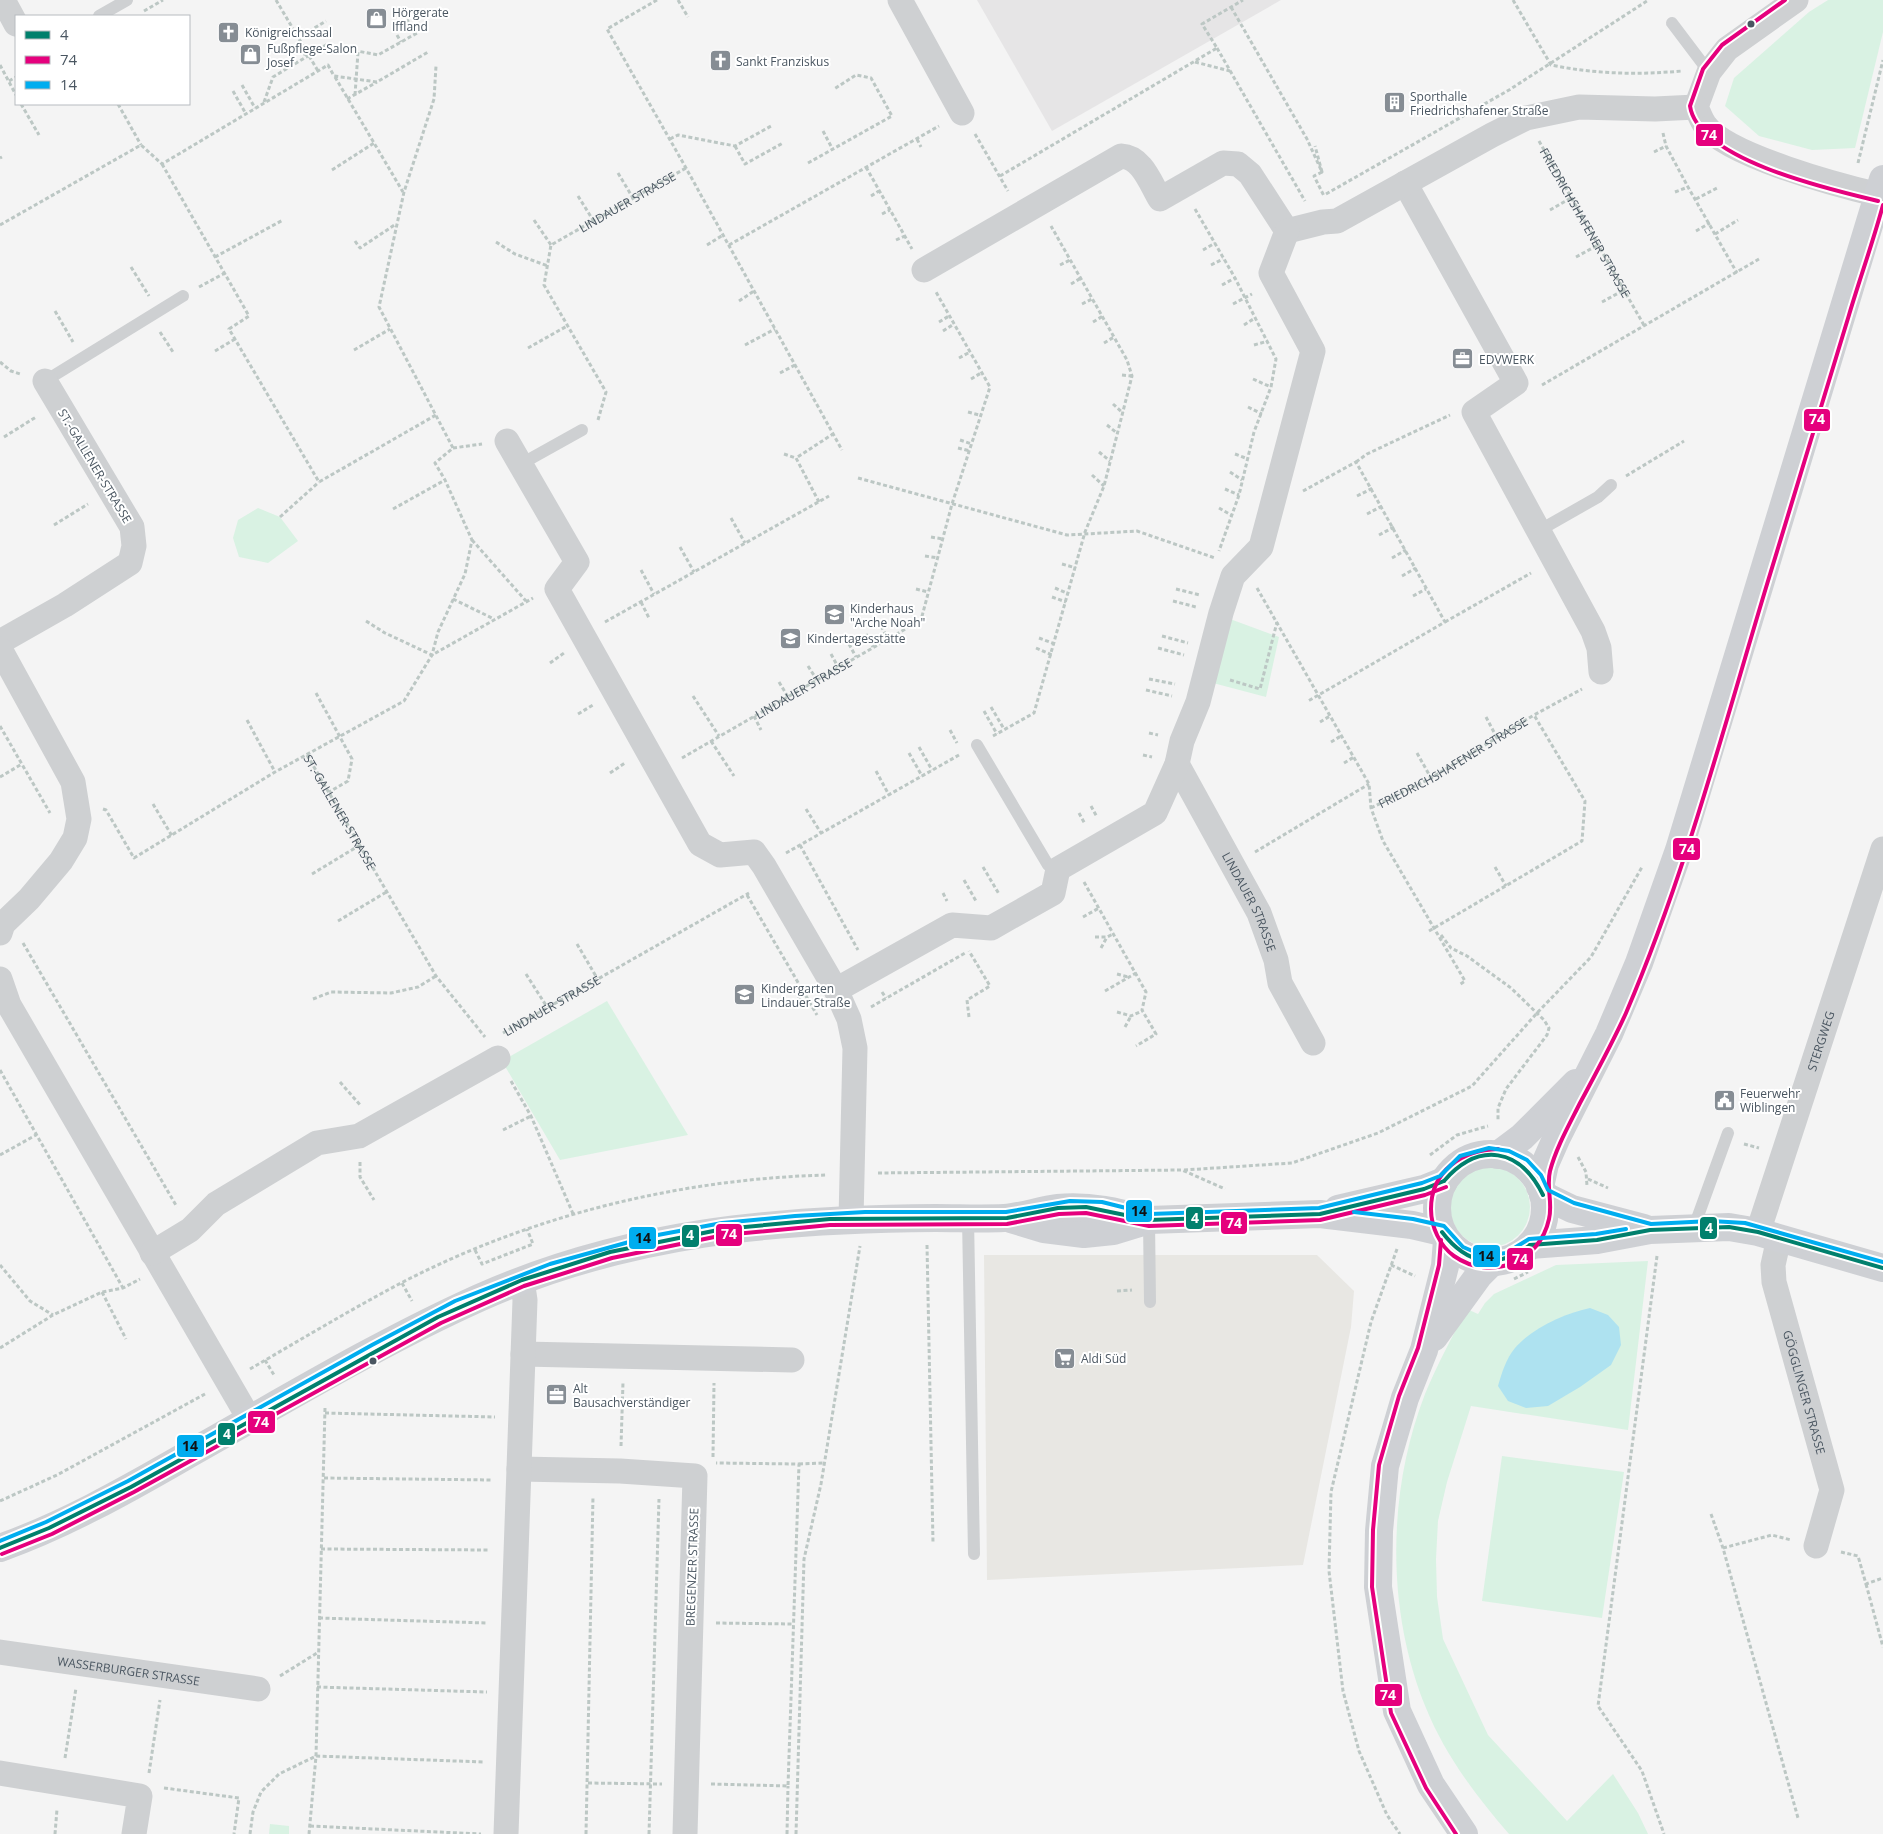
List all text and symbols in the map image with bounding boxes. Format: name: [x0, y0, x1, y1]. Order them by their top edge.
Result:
place label: Hörgerate Iffland: [392, 4, 449, 35]
shop icon: Hörgerate Iffland: [364, 7, 388, 31]
legend: [15, 15, 190, 105]
unlabelled marker: [1746, 19, 1756, 29]
church icon: Königreichssaal: [217, 20, 241, 44]
text: 4: [60, 24, 69, 44]
place label: Königreichssaal: [245, 24, 332, 41]
place label: Fußpflege-Salon Josef: [266, 40, 357, 71]
shop icon: Fußpflege-Salon Josef: [239, 43, 263, 67]
text: 74: [60, 49, 78, 69]
church icon: Sankt Franziskus: [708, 49, 732, 73]
place label: Sankt Franziskus: [736, 53, 829, 70]
text: 14: [60, 74, 78, 94]
place label: Sporthalle Friedrichshafener Straße: [1410, 88, 1549, 119]
building icon: Sporthalle Friedrichshafener Straße: [1382, 91, 1406, 115]
line badge: 74: [1695, 123, 1724, 147]
text: 74: [1701, 125, 1717, 144]
street label: FRIEDRICHSHAFENER STRASSE: [1536, 145, 1635, 301]
street label: LINDAUER STRASSE: [576, 167, 679, 236]
office icon: EDVWERK: [1451, 347, 1475, 371]
place label: EDVWERK: [1479, 351, 1535, 368]
street label: ST.-GALLENER-STRASSE: [54, 406, 136, 526]
line badge: 74: [1803, 408, 1831, 432]
text: 74: [1809, 409, 1825, 428]
place label: Kinderhaus "Arche Noah": [850, 600, 925, 631]
school or university icon: Kinderhaus "Arche Noah": [822, 603, 846, 627]
school or university icon: Kindertagesstätte: [779, 626, 803, 650]
place label: Kindertagesstätte: [807, 630, 906, 647]
street label: LINDAUER STRASSE: [752, 653, 855, 723]
street label: FRIEDRICHSHAFENER STRASSE: [1375, 712, 1531, 812]
street label: ST.-GALLENER-STRASSE: [300, 751, 381, 873]
line badge: 74: [1672, 837, 1701, 861]
text: 74: [1679, 839, 1695, 858]
street label: LINDAUER STRASSE: [1218, 849, 1281, 954]
street label: LINDAUER STRASSE: [500, 971, 603, 1040]
place label: Kindergarten Lindauer Straße: [761, 980, 851, 1011]
school or university icon: Kindergarten Lindauer Straße: [733, 983, 757, 1007]
street label: STERGWEG: [1803, 1009, 1838, 1073]
place label: Feuerwehr Wiblingen: [1740, 1085, 1800, 1116]
public building icon: Feuerwehr Wiblingen: [1712, 1088, 1736, 1112]
line badge: 14: [1125, 1199, 1153, 1223]
text: 14: [1131, 1201, 1147, 1220]
line badge: 4: [1185, 1206, 1204, 1230]
text: 4: [1191, 1208, 1199, 1227]
line badge: 74: [1220, 1211, 1248, 1235]
text: 74: [1226, 1213, 1242, 1232]
line badge: 4: [1699, 1216, 1718, 1240]
text: 4: [1705, 1218, 1713, 1237]
line badge: 74: [715, 1223, 743, 1247]
line badge: 4: [681, 1224, 700, 1248]
text: 74: [721, 1224, 737, 1243]
text: 4: [686, 1225, 694, 1244]
line badge: 14: [628, 1226, 657, 1250]
text: 14: [635, 1228, 651, 1247]
line badge: 14: [1472, 1244, 1501, 1268]
text: 14: [1478, 1246, 1494, 1265]
line badge: 74: [1506, 1247, 1534, 1271]
text: 74: [1512, 1249, 1528, 1268]
street label: GÖGGLINGER STRASSE: [1779, 1328, 1830, 1456]
supermarket icon: Aldi Süd: [1053, 1346, 1077, 1370]
place label: Aldi Süd: [1081, 1350, 1126, 1367]
unlabelled marker: [368, 1356, 378, 1366]
place label: Alt Bausachverständiger: [573, 1380, 691, 1411]
office icon: Alt Bausachverständiger: [545, 1383, 569, 1407]
line badge: 74: [247, 1410, 276, 1434]
text: 74: [253, 1412, 269, 1431]
line badge: 4: [217, 1422, 236, 1446]
text: 4: [223, 1424, 231, 1443]
line badge: 14: [176, 1434, 205, 1458]
text: 14: [182, 1436, 198, 1455]
street label: BREGENZER STRASSE: [681, 1508, 703, 1626]
street label: WASSERBURGER STRASSE: [56, 1652, 201, 1689]
line badge: 74: [1374, 1683, 1403, 1707]
text: 74: [1380, 1685, 1396, 1704]

